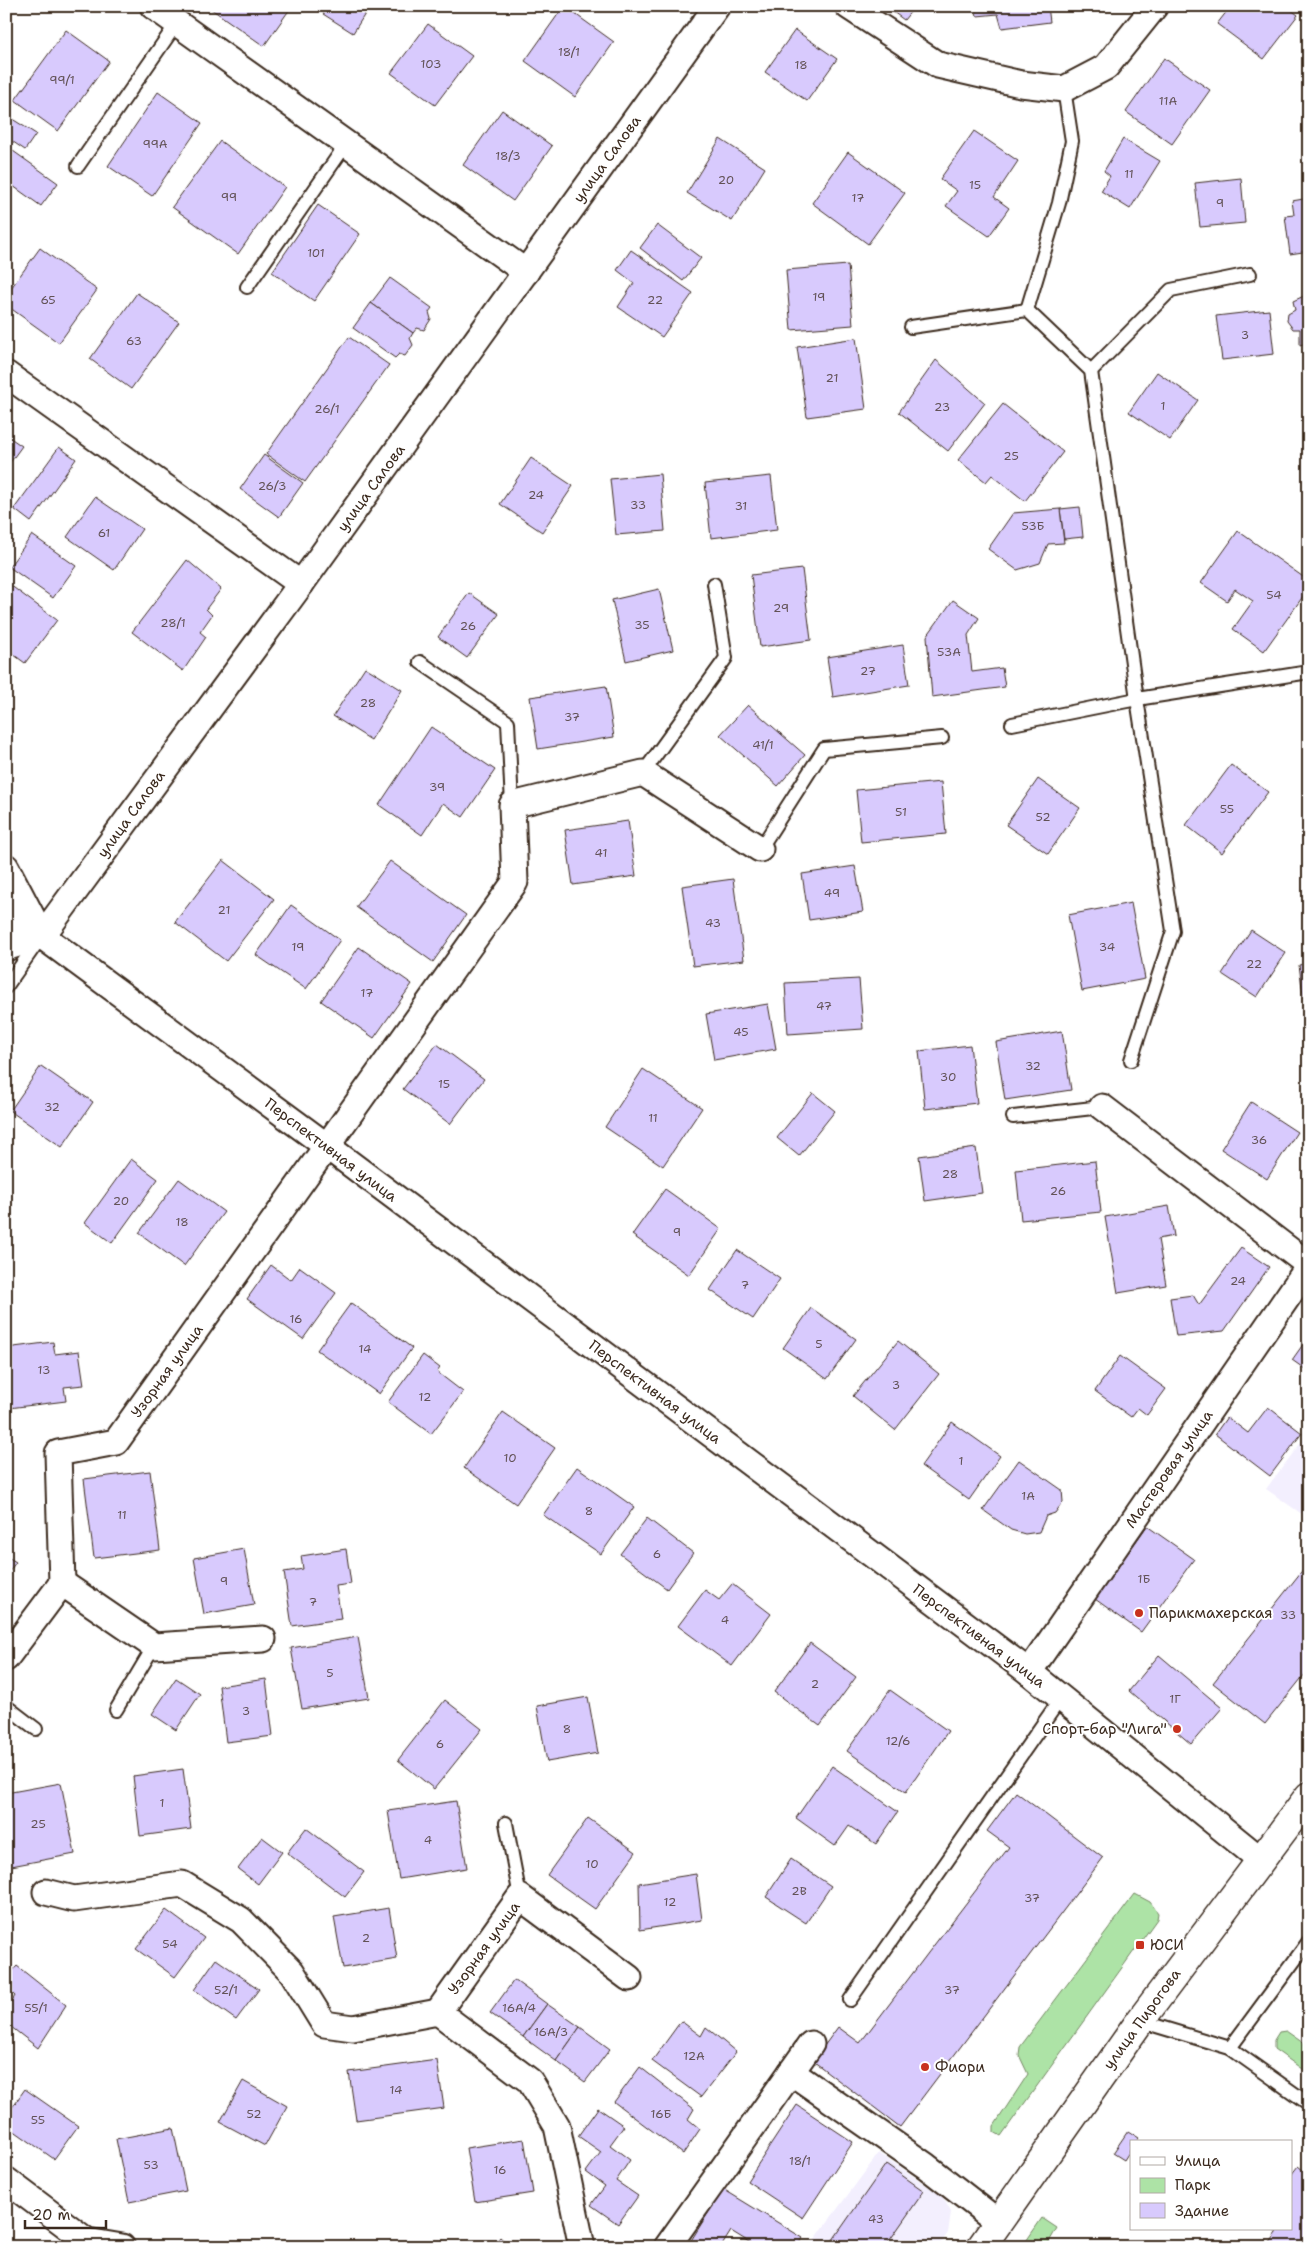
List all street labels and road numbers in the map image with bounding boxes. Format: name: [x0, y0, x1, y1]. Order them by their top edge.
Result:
street label: улица Салова: [569, 111, 646, 207]
street label: улица Салова: [333, 440, 410, 536]
street label: улица Салова: [93, 766, 170, 862]
street label: Перспективная улица: [261, 1094, 402, 1207]
street label: Узорная улица: [126, 1320, 208, 1422]
street label: Перспективная улица: [585, 1336, 726, 1449]
street label: Мастеровая улица: [1121, 1405, 1218, 1532]
street label: Перспективная улица: [909, 1580, 1050, 1693]
street label: Узорная улица: [443, 1897, 525, 1999]
street label: улица Пирогова: [1099, 1964, 1186, 2073]

